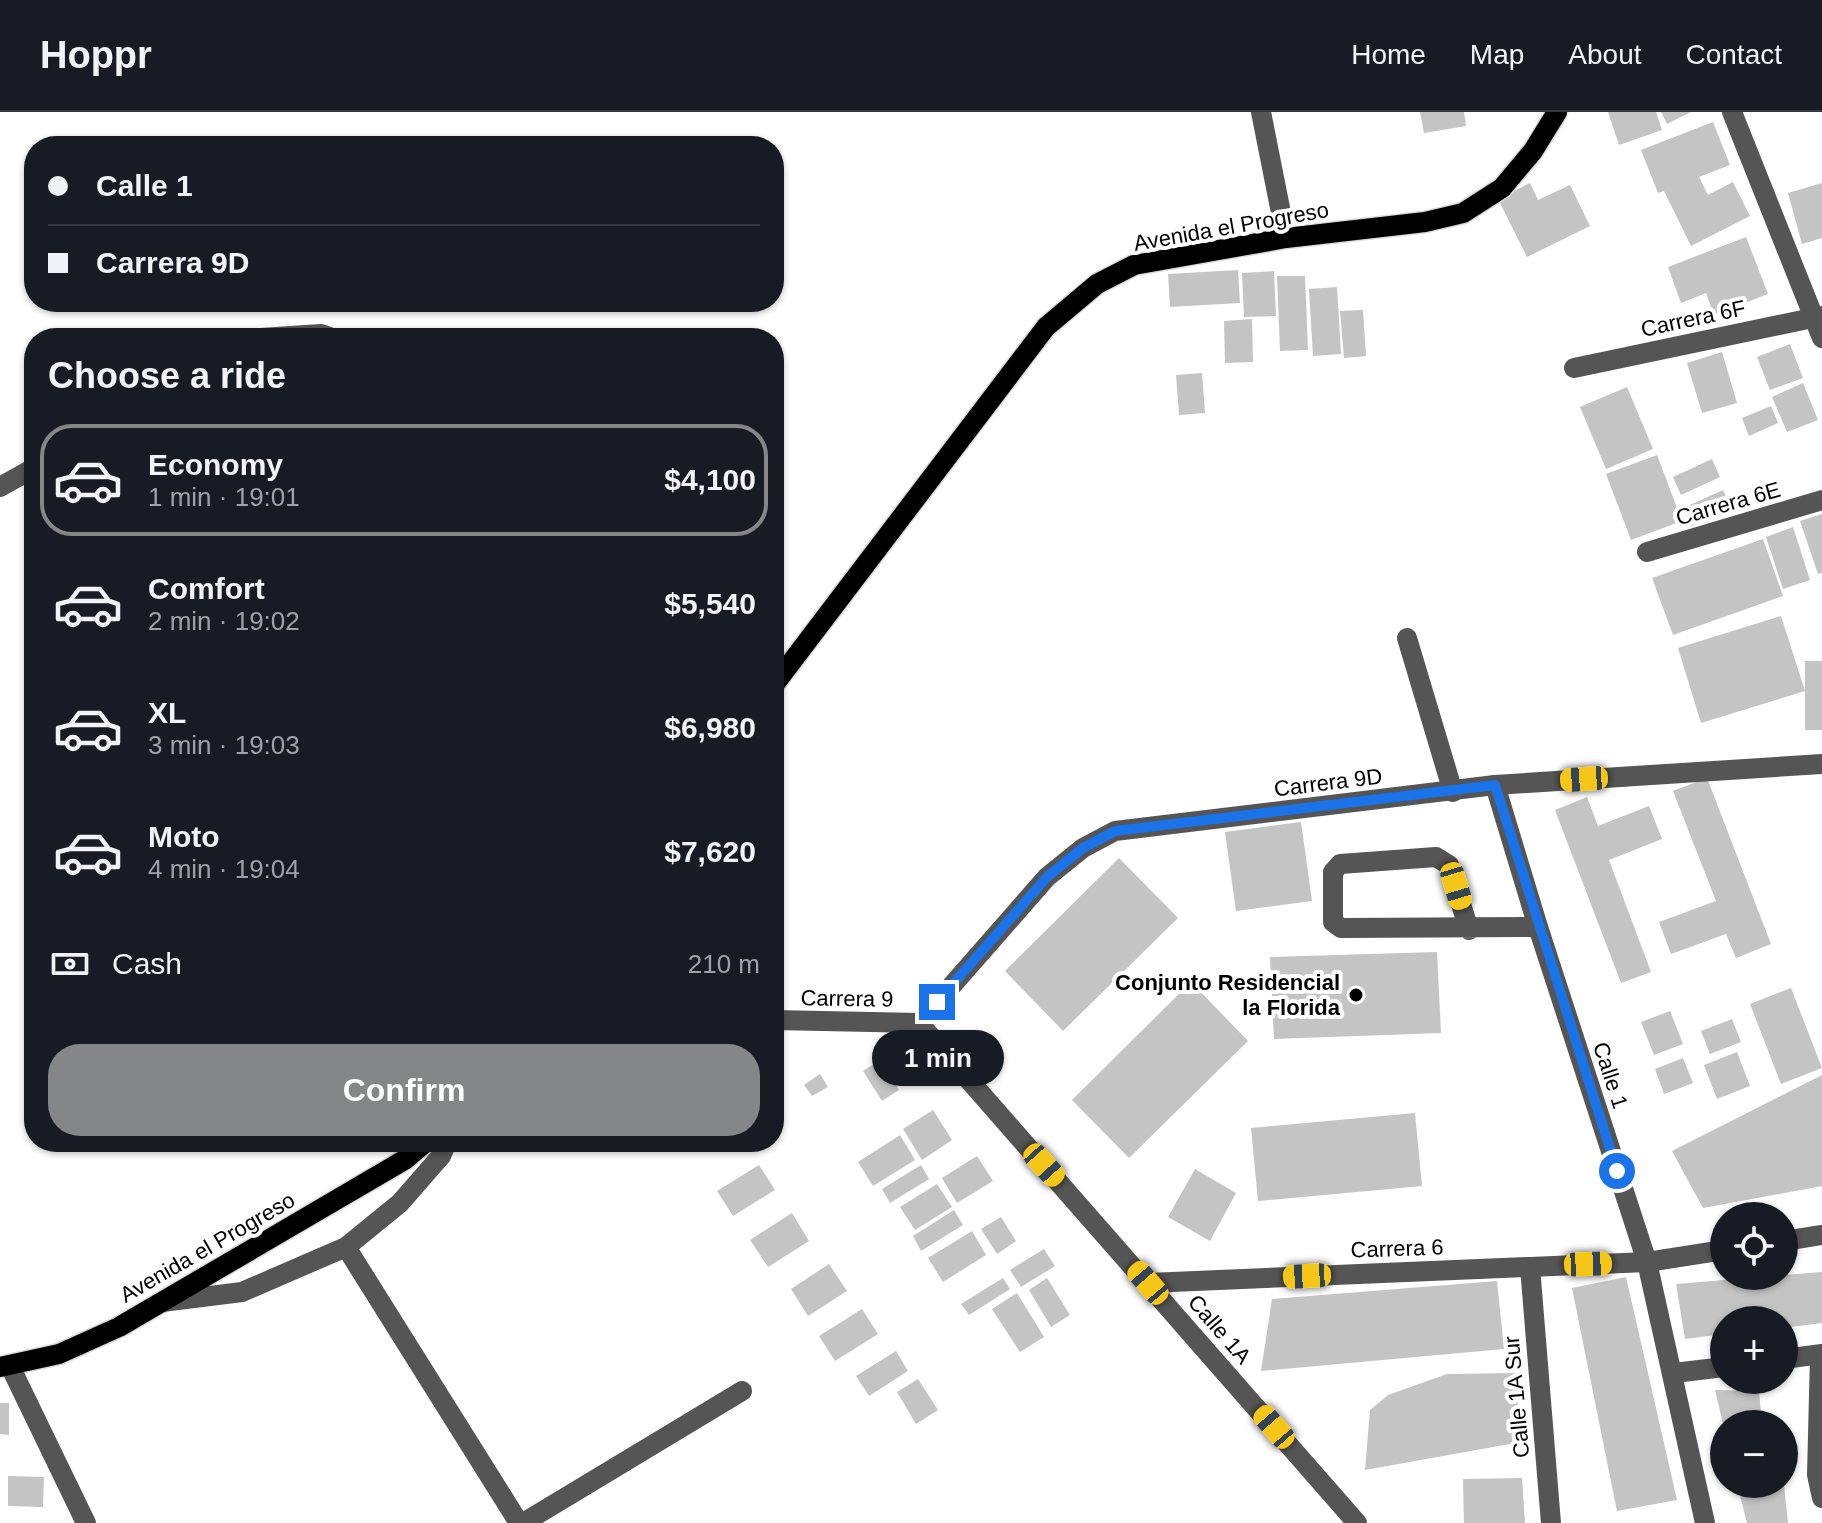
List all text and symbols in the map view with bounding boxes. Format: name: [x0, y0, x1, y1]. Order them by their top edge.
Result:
text: Hoppr: [40, 34, 152, 76]
text: Home: [1351, 39, 1426, 70]
text: Map: [1470, 39, 1524, 70]
text: About: [1568, 39, 1642, 70]
text: Contact: [1686, 39, 1782, 70]
text: Calle 1: [96, 169, 193, 202]
street label: Avenida el Progreso: [1132, 197, 1331, 256]
text: Carrera 9D: [96, 246, 249, 279]
street label: Carrera 6F: [1638, 295, 1748, 342]
text: Choose a ride: [48, 355, 286, 396]
icon: car: [52, 444, 124, 516]
text: Economy: [148, 448, 283, 481]
text: $4,100: [664, 463, 756, 496]
street label: Carrera 6E: [1673, 477, 1783, 530]
text: 1 min · 19:01: [148, 482, 300, 512]
icon: car: [52, 568, 124, 640]
text: Comfort: [148, 572, 265, 605]
text: $5,540: [664, 587, 756, 620]
text: 2 min · 19:02: [148, 606, 300, 636]
icon: car: [52, 692, 124, 764]
text: XL: [148, 696, 186, 729]
text: $6,980: [664, 711, 756, 744]
text: 3 min · 19:03: [148, 730, 300, 760]
street label: Carrera 9D: [1273, 763, 1384, 802]
car: [1559, 765, 1609, 793]
icon: car: [52, 816, 124, 888]
text: Moto: [148, 820, 220, 853]
text: $7,620: [664, 835, 756, 868]
text: 4 min · 19:04: [148, 854, 300, 884]
car: [1438, 860, 1474, 912]
icon: cash: [48, 942, 92, 986]
text: Cash: [112, 947, 182, 980]
text: 210 m: [688, 949, 760, 979]
place label: Conjunto Residencial la Florida: [1115, 970, 1341, 1020]
route end: [919, 984, 955, 1020]
street label: Carrera 9: [800, 985, 894, 1012]
marker: Conjunto Residencial la Florida: [1347, 986, 1365, 1004]
callout: 1 min: [871, 1030, 1003, 1086]
street label: Calle 1: [1588, 1039, 1633, 1112]
text: 1 min: [904, 1043, 972, 1073]
button: Confirm: [48, 1044, 760, 1136]
car: [1019, 1139, 1069, 1191]
route start: [1599, 1153, 1635, 1189]
street label: Avenida el Progreso: [115, 1187, 299, 1308]
map controls: [1710, 1202, 1798, 1498]
button: locate: [1710, 1202, 1798, 1290]
street label: Carrera 6: [1350, 1234, 1444, 1263]
car: [1564, 1251, 1612, 1277]
car: [1123, 1257, 1173, 1309]
car: [1282, 1263, 1332, 1289]
street label: Calle 1A: [1183, 1290, 1257, 1369]
button: +: [1710, 1306, 1798, 1394]
street label: Calle 1A Sur: [1499, 1335, 1534, 1459]
car: [1249, 1401, 1299, 1453]
button: −: [1710, 1410, 1798, 1498]

